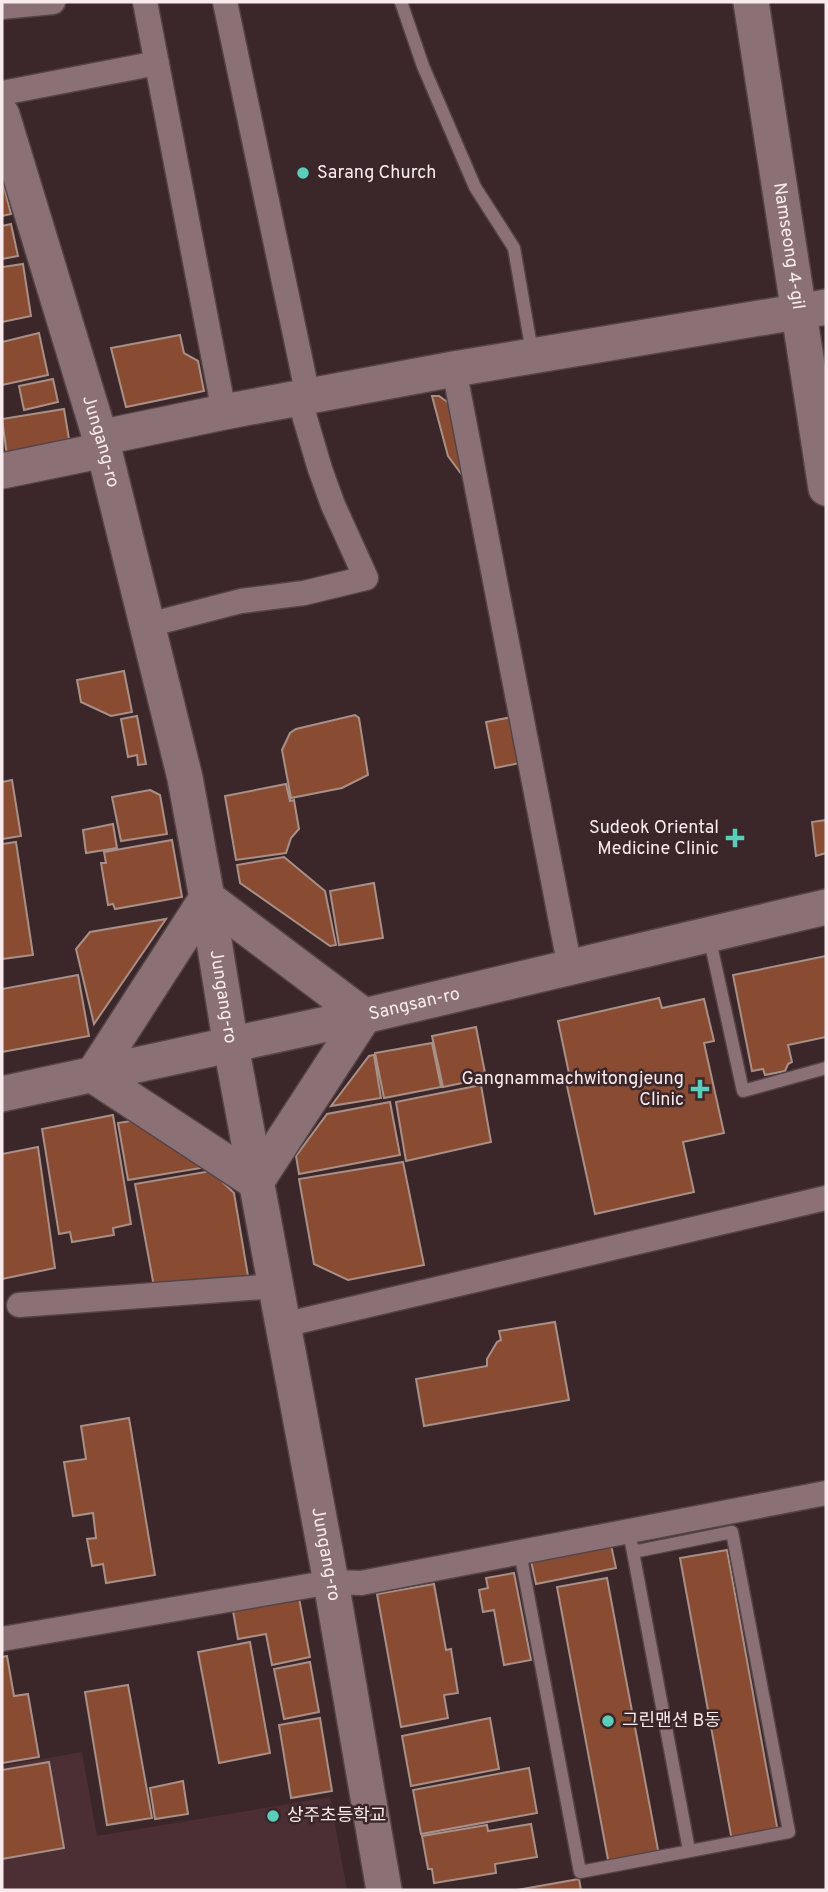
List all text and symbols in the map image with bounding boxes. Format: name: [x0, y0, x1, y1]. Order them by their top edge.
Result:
place label: Sarang Church: [317, 162, 436, 185]
marker: Sarang Church: [295, 165, 311, 181]
street label: Namseong 4-gil: [768, 181, 810, 311]
street label: Jungang-ro: [77, 393, 124, 490]
place label: Sudeok Oriental Medicine Clinic: [589, 817, 719, 861]
marker: Sudeok Oriental Medicine Clinic: [725, 828, 745, 848]
street label: Jungang-ro: [204, 948, 242, 1045]
street label: Sangsan-ro: [366, 982, 462, 1026]
place label: Gangnammachwitongjeung Clinic: [462, 1068, 684, 1112]
marker: Gangnammachwitongjeung Clinic: [690, 1079, 710, 1099]
street label: Jungang-ro: [306, 1506, 346, 1603]
place label: 그린맨션 B동: [622, 1710, 721, 1733]
marker: 그린맨션 B동: [600, 1713, 616, 1729]
place label: 상주초등학교: [287, 1805, 386, 1828]
marker: 상주초등학교: [265, 1808, 281, 1824]

